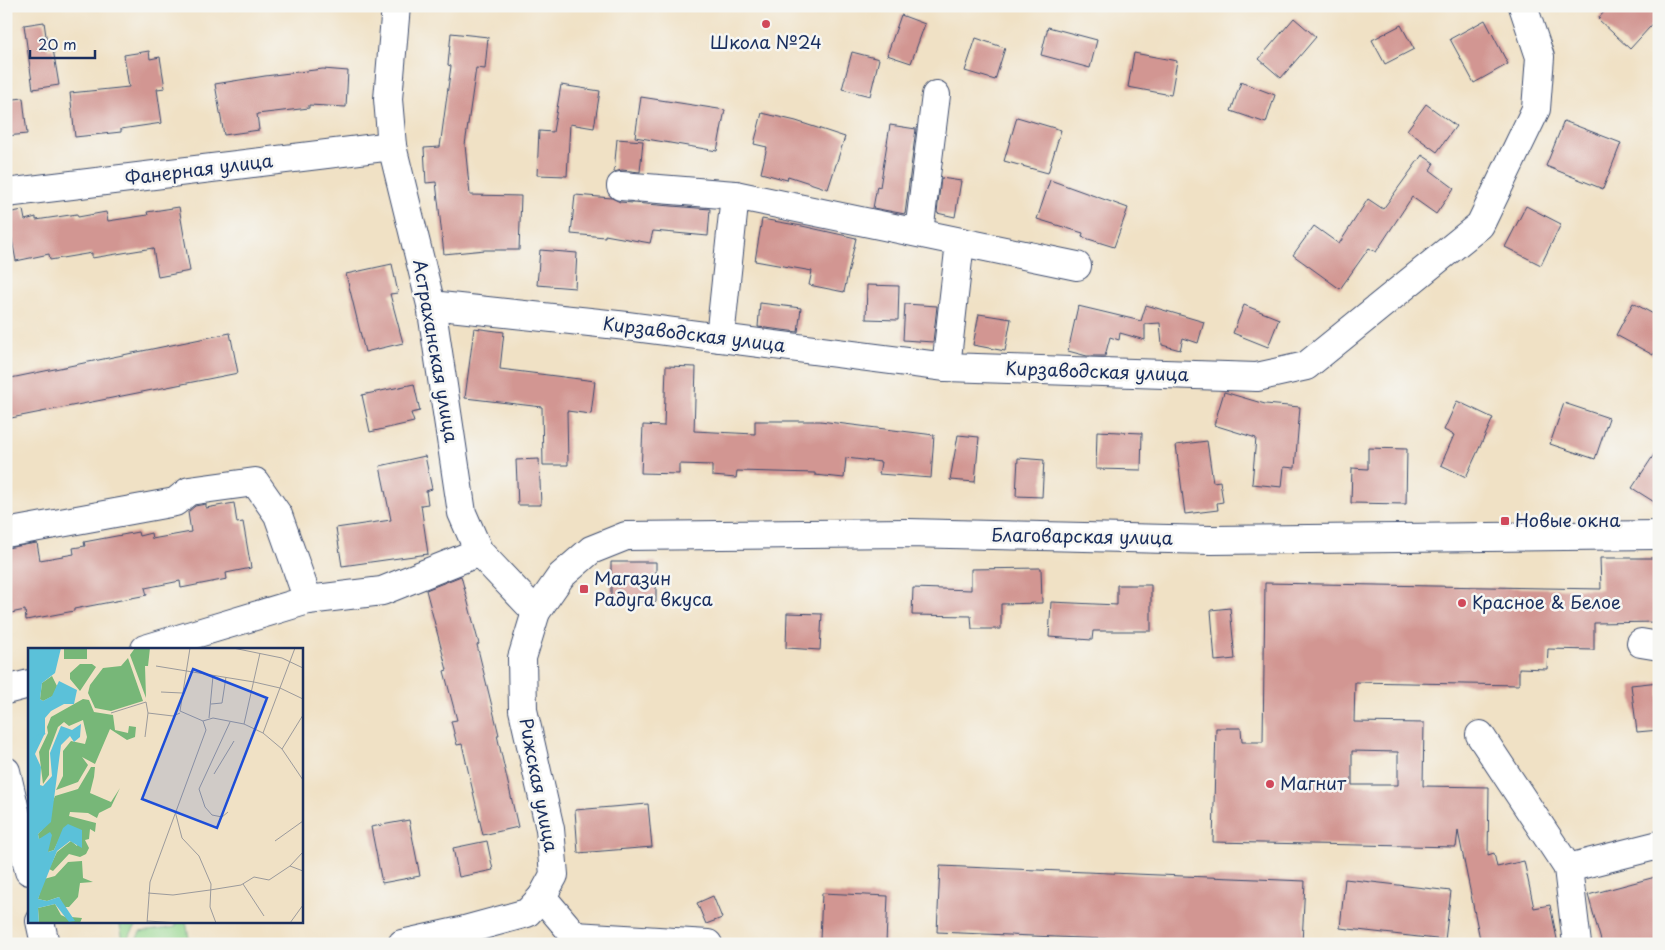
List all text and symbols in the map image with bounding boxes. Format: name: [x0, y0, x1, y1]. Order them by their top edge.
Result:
marker: Школа №24: [760, 18, 772, 30]
scale bar: [30, 28, 95, 60]
place label: Школа №24: [710, 28, 822, 55]
text: 20 m: [38, 32, 77, 55]
street label: Фанерная улица: [123, 146, 275, 191]
street label: Астраханская улица: [407, 257, 466, 445]
street label: Кирзаводская улица: [601, 309, 788, 358]
street label: Кирзаводская улица: [1005, 354, 1190, 387]
place label: Новые окна: [1515, 506, 1621, 533]
marker: Новые окна: [1499, 515, 1511, 527]
street label: Благоварская улица: [991, 520, 1174, 551]
place label: Магазин Радуга вкуса: [594, 564, 714, 612]
marker: Магазин Радуга вкуса: [578, 583, 590, 595]
place label: Красное & Белое: [1472, 588, 1621, 615]
marker: Красное & Белое: [1456, 597, 1468, 609]
inset map: [28, 648, 302, 922]
street label: Рижская улица: [513, 715, 566, 855]
place label: Магнит: [1280, 769, 1347, 796]
marker: Магнит: [1264, 778, 1276, 790]

